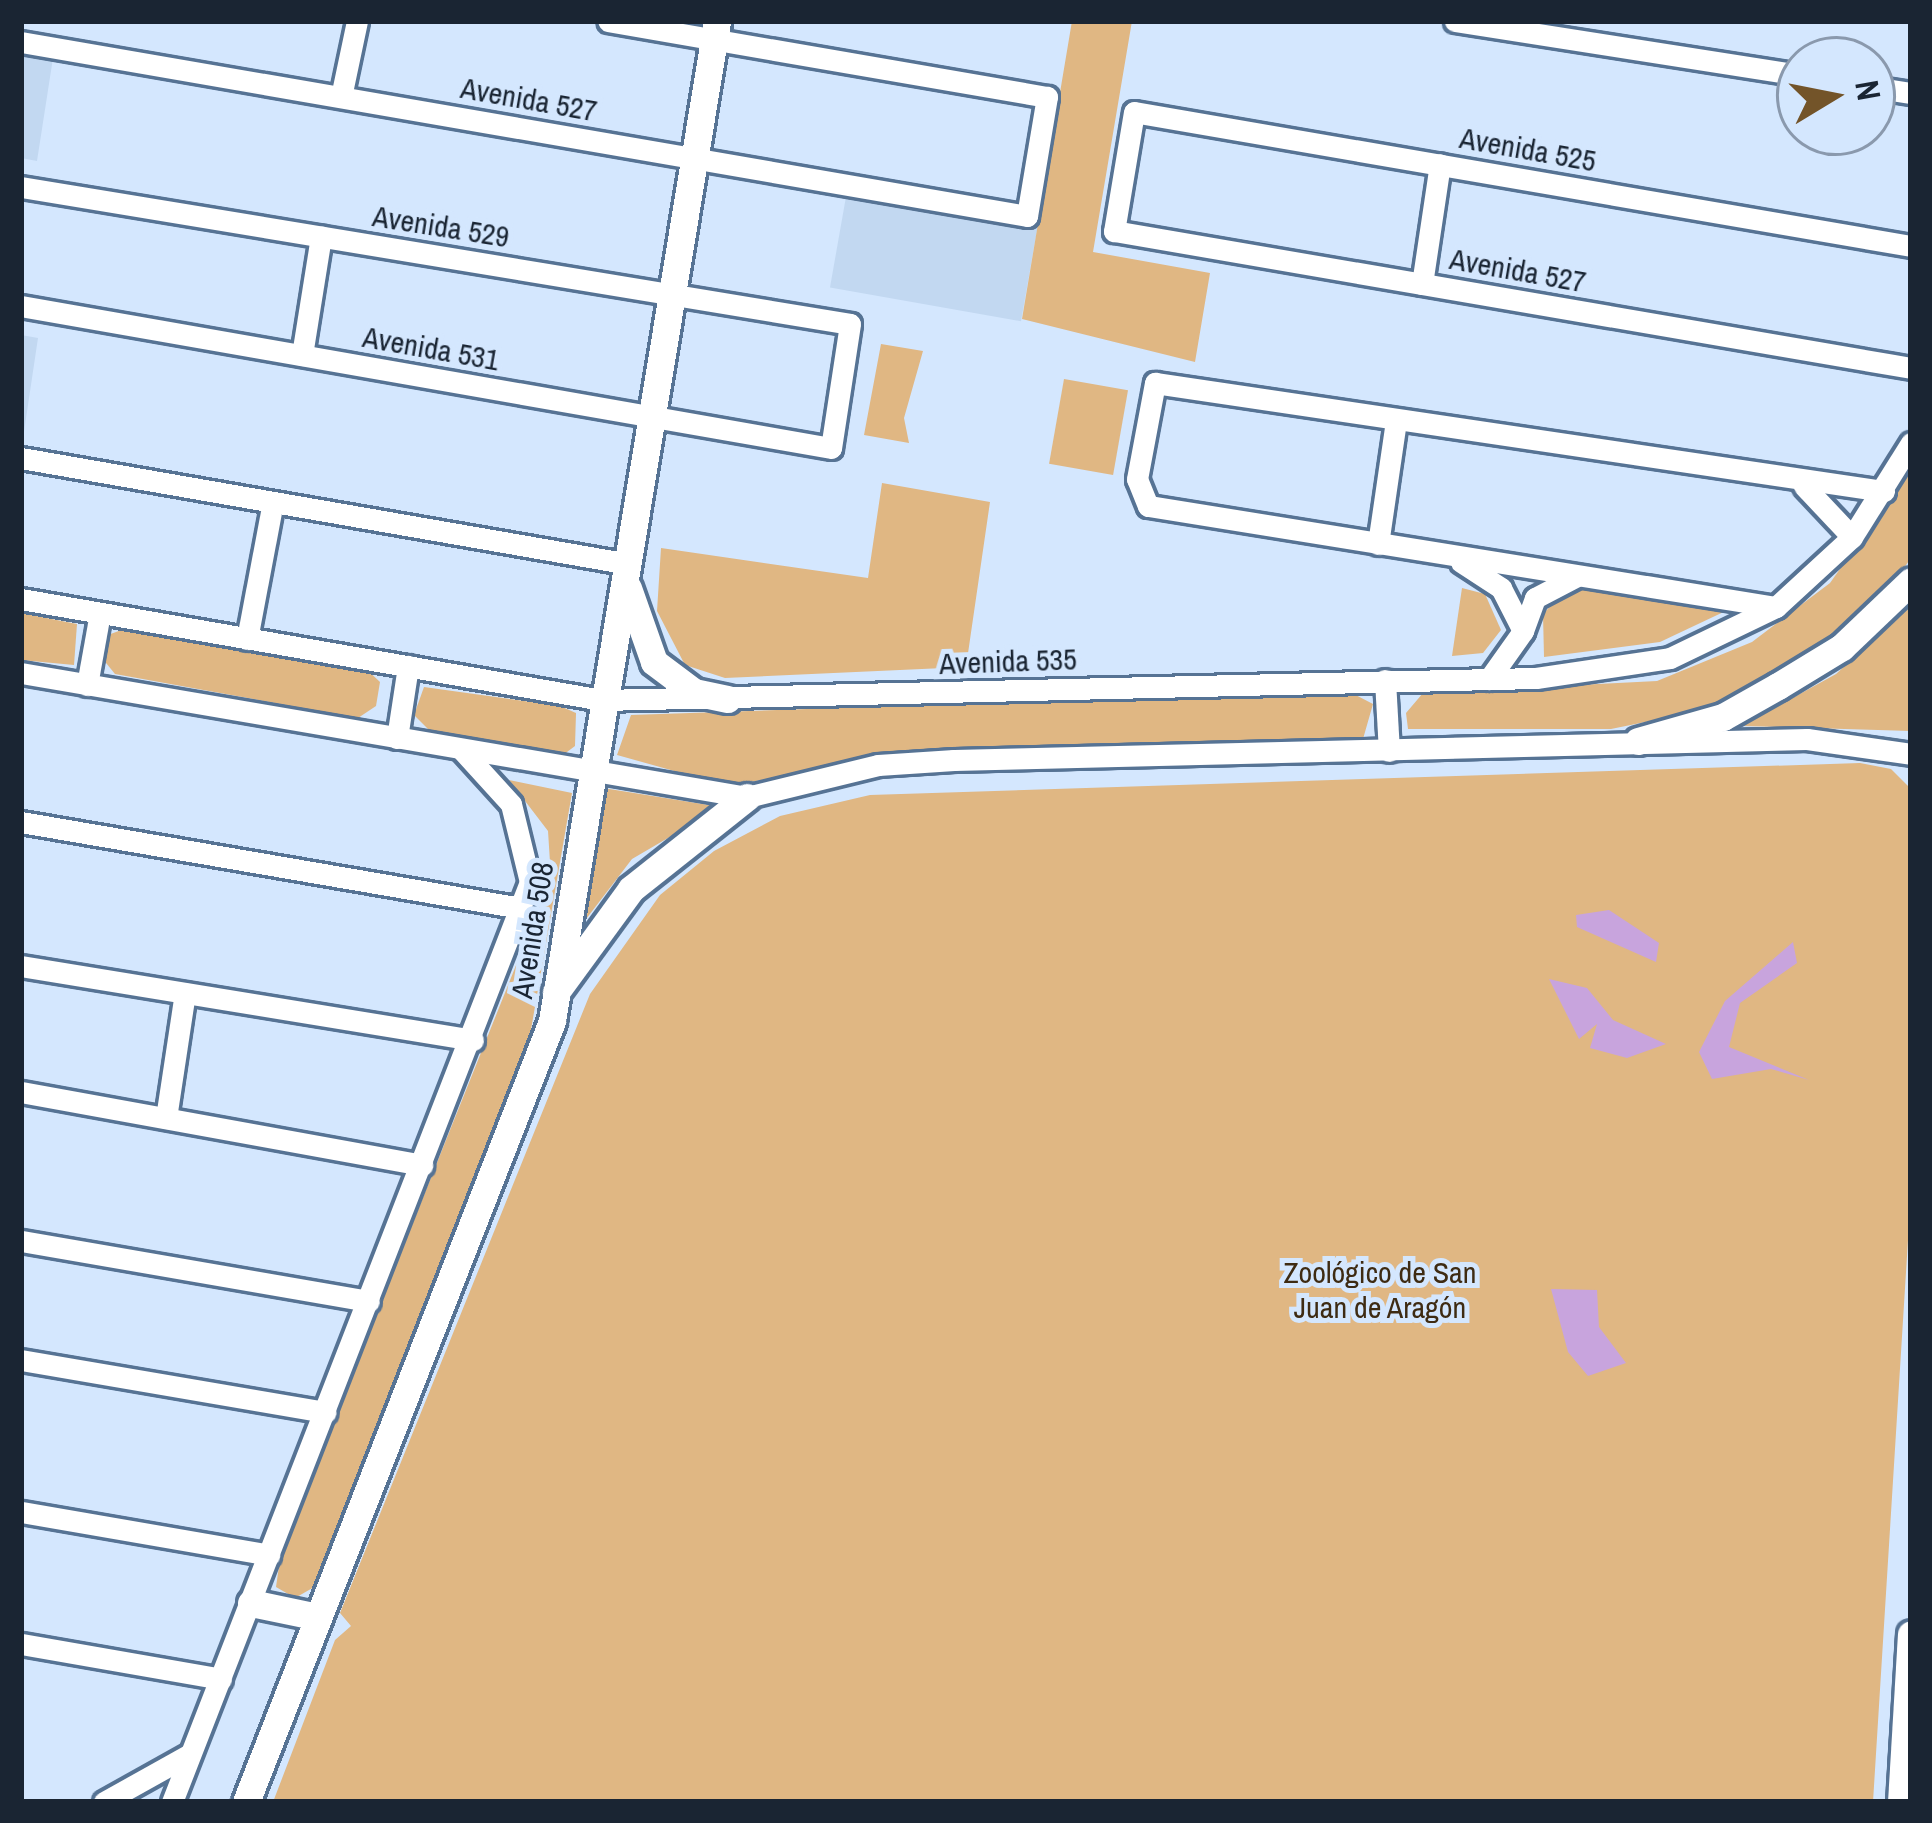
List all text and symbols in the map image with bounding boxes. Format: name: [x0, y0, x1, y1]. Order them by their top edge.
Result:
north arrow: [1776, 36, 1896, 156]
street label: Avenida 527: [458, 69, 600, 129]
text: N: [1845, 77, 1892, 104]
street label: Avenida 525: [1457, 119, 1599, 179]
street label: Avenida 529: [370, 197, 512, 255]
street label: Avenida 527: [1447, 240, 1589, 300]
street label: Avenida 531: [360, 318, 502, 378]
street label: Avenida 535: [939, 641, 1077, 681]
street label: Avenida 508: [503, 859, 561, 1001]
park label: Zoológico de San Juan de Aragón: [1284, 1254, 1476, 1324]

